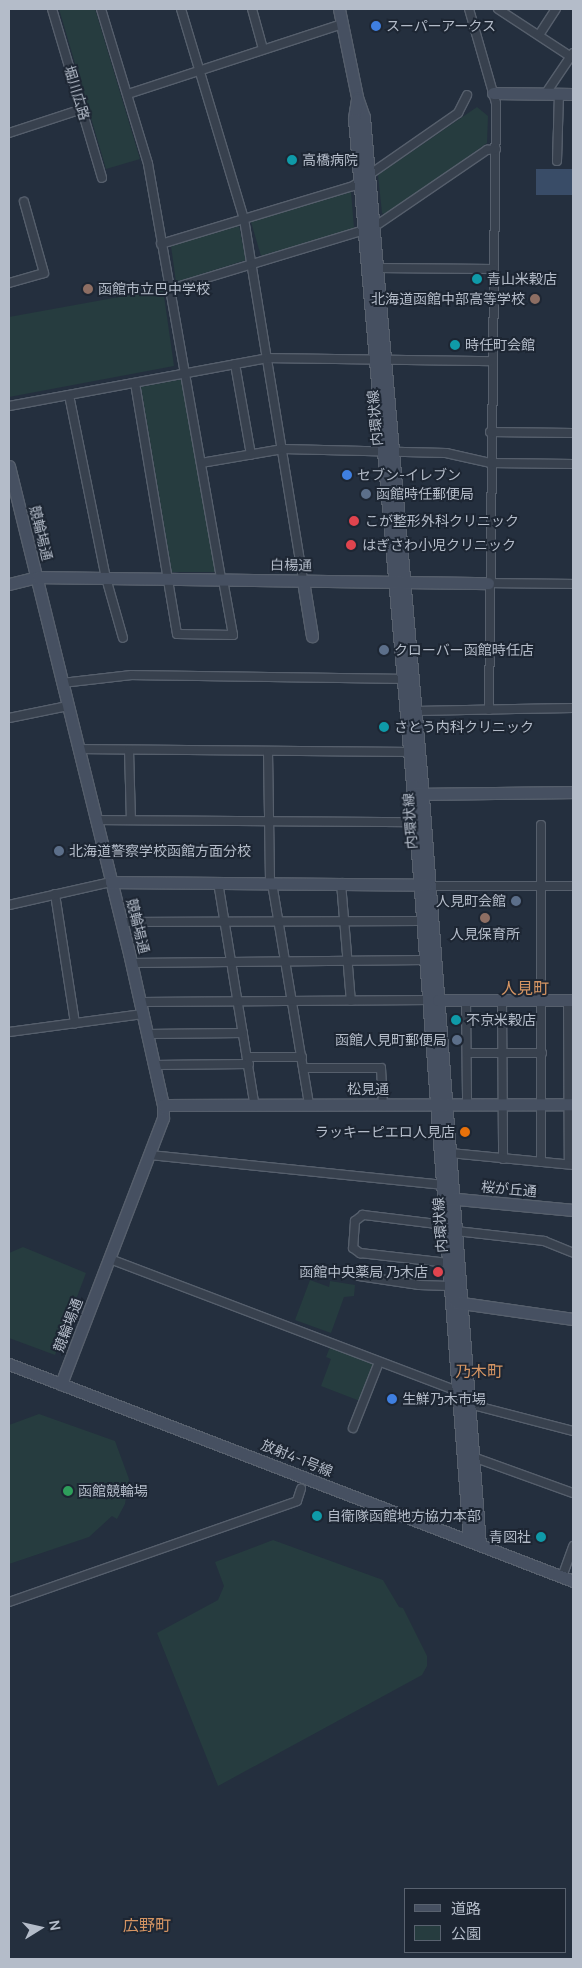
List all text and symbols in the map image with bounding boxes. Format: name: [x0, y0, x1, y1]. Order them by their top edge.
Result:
place label: スーパーアークス: [386, 18, 497, 34]
marker: スーパーアークス: [370, 20, 382, 32]
street label: 堀川広路: [61, 64, 93, 122]
place label: 高橋病院: [302, 152, 358, 168]
marker: 高橋病院: [286, 154, 298, 166]
place label: 青山米穀店: [487, 271, 557, 287]
marker: 青山米穀店: [471, 273, 483, 285]
place label: 函館市立巴中学校: [98, 281, 210, 297]
marker: 函館市立巴中学校: [82, 283, 94, 295]
place label: 北海道函館中部高等学校: [371, 291, 525, 307]
marker: 北海道函館中部高等学校: [529, 293, 541, 305]
place label: 時任町会館: [465, 337, 535, 353]
marker: 時任町会館: [449, 339, 461, 351]
street label: 内環状線: [364, 389, 386, 447]
place label: セブン-イレブン: [357, 467, 461, 483]
marker: セブン-イレブン: [341, 469, 353, 481]
place label: 函館時任郵便局: [376, 486, 474, 502]
marker: 函館時任郵便局: [360, 488, 372, 500]
street label: 競輪場通: [26, 504, 56, 562]
place label: こが整形外科クリニック: [365, 513, 519, 529]
marker: こが整形外科クリニック: [347, 514, 361, 528]
place label: はぎさわ小児クリニック: [362, 537, 516, 553]
marker: はぎさわ小児クリニック: [344, 538, 358, 552]
street label: 白楊通: [270, 556, 312, 574]
place label: クローバー函館時任店: [394, 642, 534, 658]
marker: クローバー函館時任店: [378, 644, 390, 656]
place label: さとう内科クリニック: [394, 719, 534, 735]
marker: さとう内科クリニック: [378, 721, 390, 733]
street label: 内環状線: [400, 792, 420, 850]
place label: 北海道警察学校函館方面分校: [69, 843, 251, 859]
marker: 北海道警察学校函館方面分校: [53, 845, 65, 857]
place label: 人見町会館: [436, 893, 506, 909]
marker: 人見町会館: [510, 895, 522, 907]
street label: 競輪場通: [123, 897, 153, 955]
marker: 人見保育所: [479, 912, 491, 924]
place label: 人見保育所: [450, 926, 520, 942]
district label: 人見町: [501, 978, 549, 998]
place label: 不京米穀店: [466, 1012, 536, 1028]
marker: 不京米穀店: [450, 1014, 462, 1026]
place label: 函館人見町郵便局: [335, 1032, 447, 1048]
marker: 函館人見町郵便局: [451, 1034, 463, 1046]
street label: 松見通: [347, 1081, 389, 1097]
place label: ラッキーピエロ人見店: [315, 1124, 455, 1140]
marker: ラッキーピエロ人見店: [459, 1126, 471, 1138]
street label: 桜が丘通: [480, 1178, 538, 1200]
street label: 内環状線: [430, 1196, 450, 1254]
place label: 函館中央薬局 乃木店: [299, 1264, 428, 1280]
marker: 函館中央薬局 乃木店: [432, 1266, 444, 1278]
street label: 競輪場通: [50, 1296, 86, 1354]
district label: 乃木町: [455, 1361, 503, 1381]
place label: 生鮮乃木市場: [402, 1391, 486, 1407]
marker: 生鮮乃木市場: [386, 1393, 398, 1405]
street label: 放射4-1号線: [259, 1436, 335, 1480]
place label: 函館競輪場: [78, 1483, 148, 1499]
marker: 函館競輪場: [62, 1485, 74, 1497]
place label: 自衛隊函館地方協力本部: [327, 1508, 481, 1524]
marker: 自衛隊函館地方協力本部: [311, 1510, 323, 1522]
place label: 青図社: [489, 1529, 531, 1545]
marker: 青図社: [535, 1531, 547, 1543]
legend: [404, 1888, 567, 1953]
text: 道路: [451, 1898, 481, 1919]
north arrow: [15, 1903, 65, 1953]
district label: 広野町: [123, 1915, 171, 1935]
text: N: [45, 1919, 65, 1932]
text: 公園: [451, 1923, 481, 1944]

